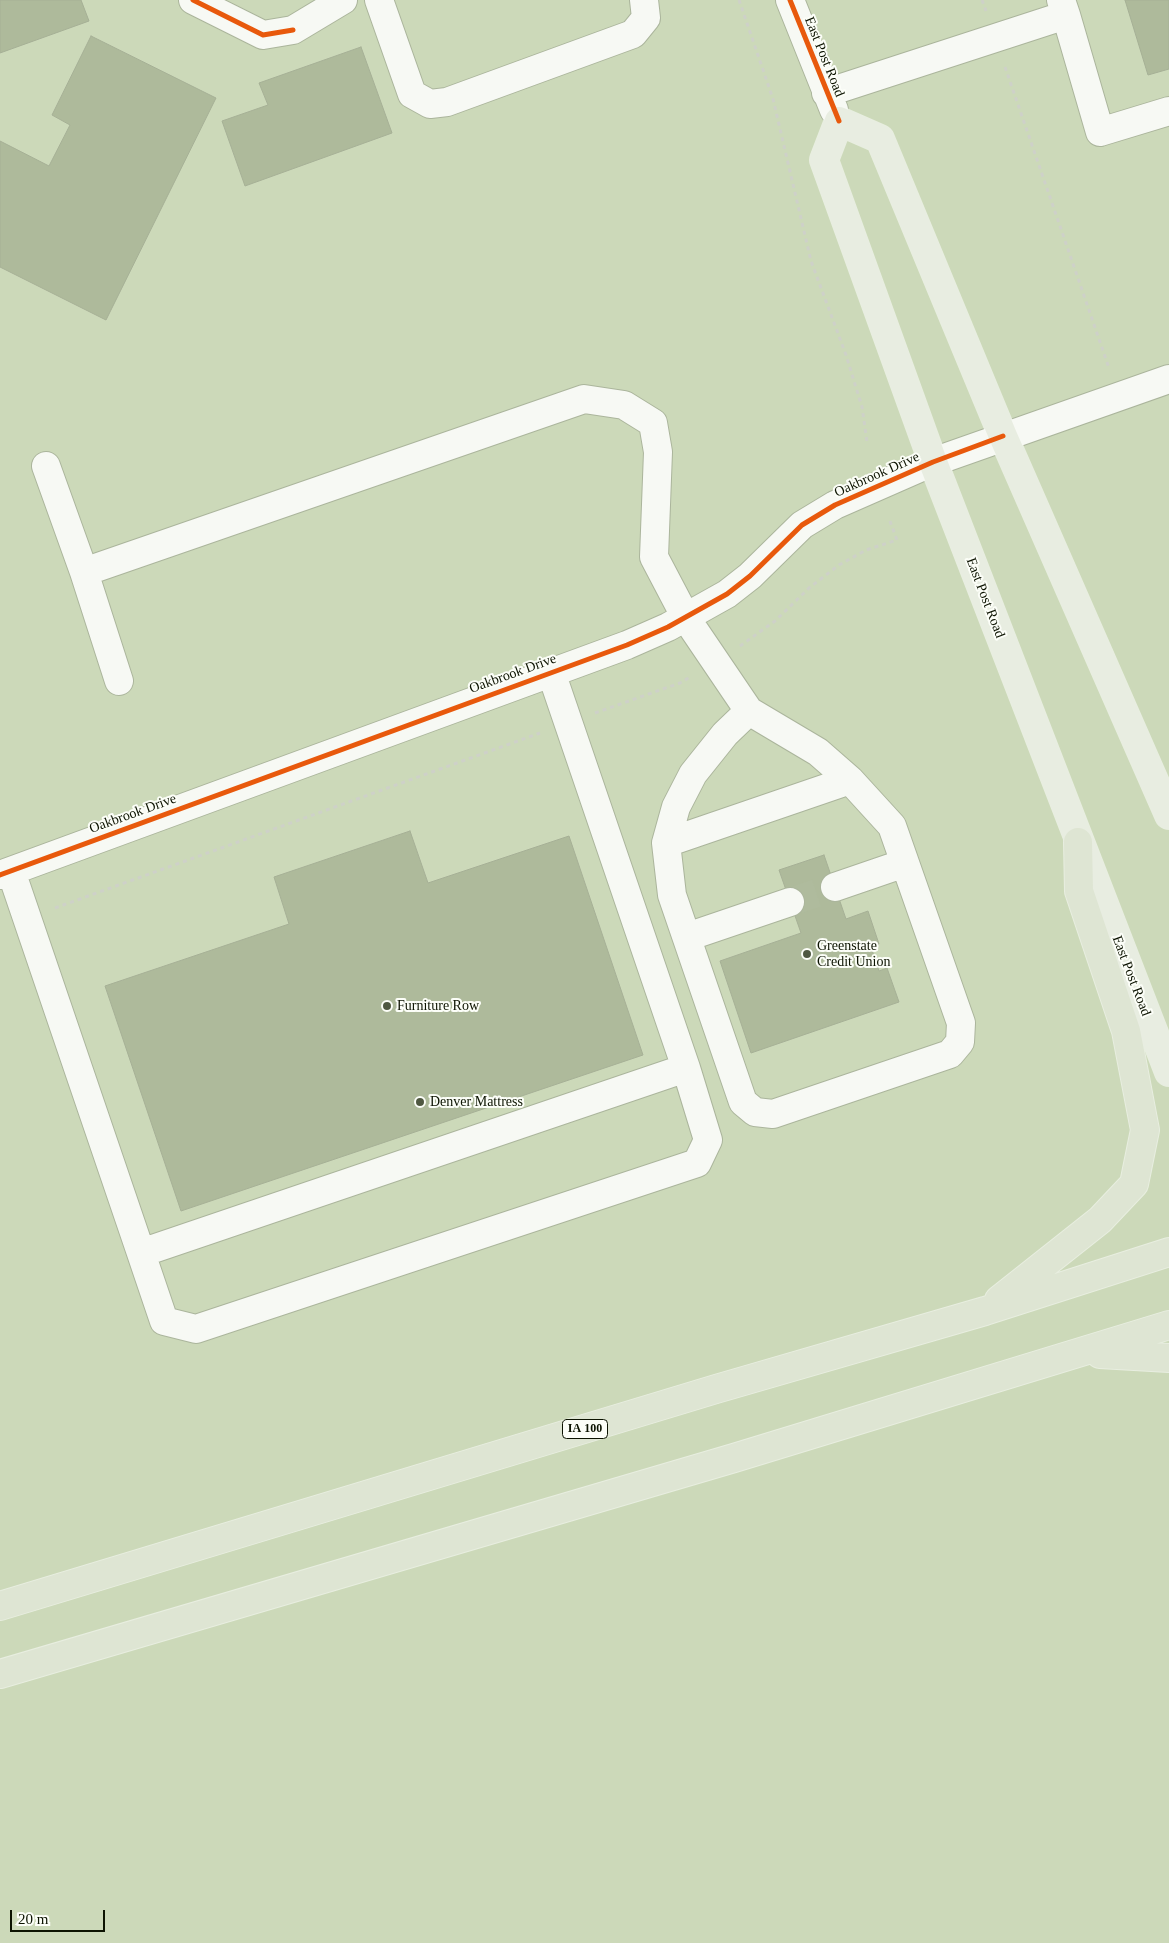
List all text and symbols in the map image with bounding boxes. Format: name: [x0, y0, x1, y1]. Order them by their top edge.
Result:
street label: East Post Road: [800, 15, 848, 99]
street label: Oakbrook Drive: [832, 449, 922, 501]
street label: East Post Road: [962, 555, 1008, 641]
street label: Oakbrook Drive: [467, 650, 559, 698]
street label: Oakbrook Drive: [87, 790, 179, 838]
street label: East Post Road: [1108, 933, 1154, 1019]
place label: Greenstate Credit Union: [817, 938, 890, 970]
marker: Greenstate Credit Union: [801, 948, 813, 960]
place label: Furniture Row: [397, 998, 479, 1014]
marker: Furniture Row: [381, 1000, 393, 1012]
place label: Denver Mattress: [430, 1094, 523, 1110]
marker: Denver Mattress: [414, 1096, 426, 1108]
road number: IA 100: [562, 1420, 608, 1438]
scale bar: [12, 1900, 108, 1932]
text: 20 m: [18, 1911, 48, 1927]

